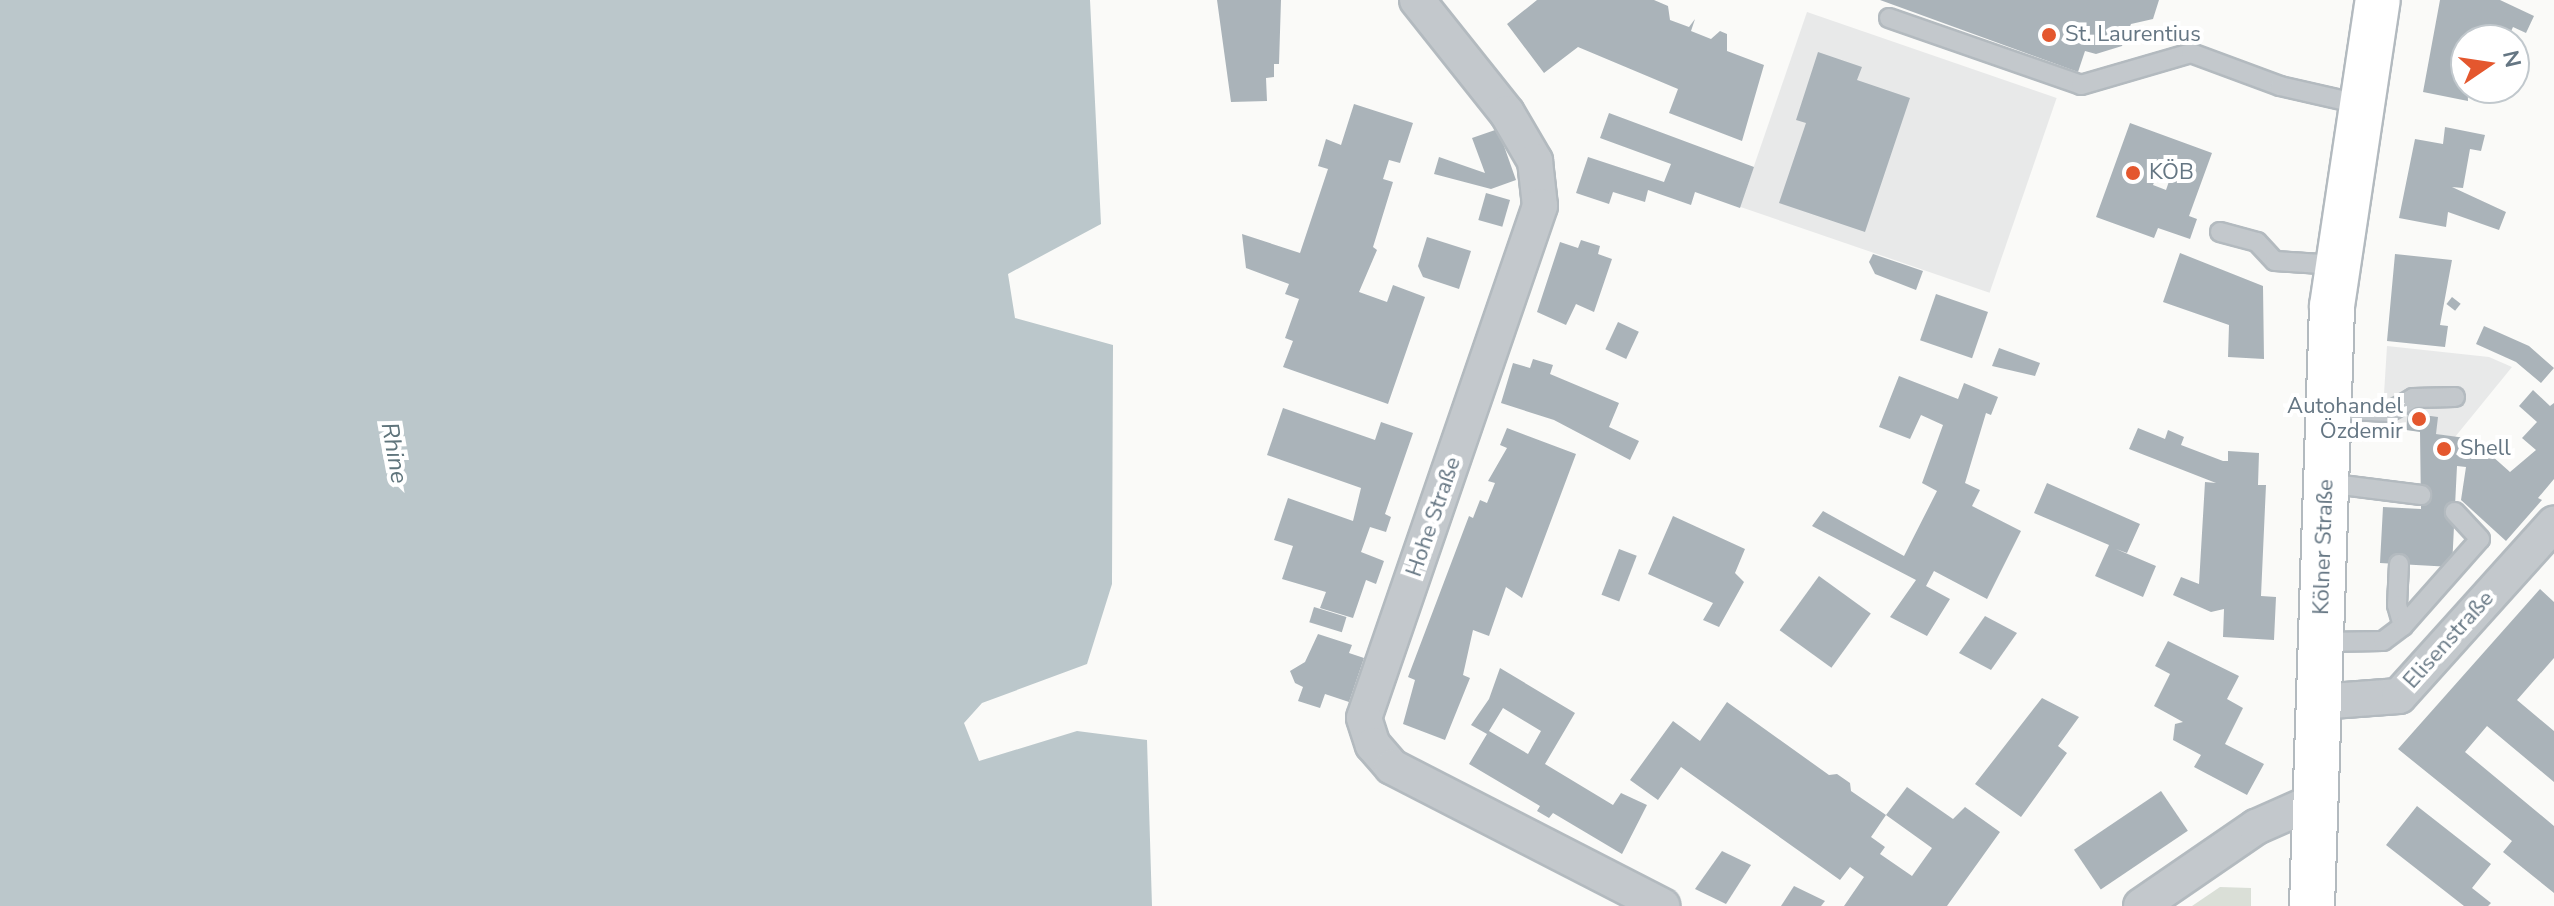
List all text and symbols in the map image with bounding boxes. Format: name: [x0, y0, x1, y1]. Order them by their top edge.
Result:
place label: St. Laurentius: [2065, 22, 2201, 48]
north arrow: [2450, 24, 2530, 104]
marker: St. Laurentius: [2040, 26, 2058, 44]
text: N: [2495, 48, 2528, 70]
place label: KÖB: [2149, 160, 2194, 186]
marker: KÖB: [2124, 164, 2142, 182]
place label: Autohandel Özdemir: [2287, 393, 2403, 444]
marker: Autohandel Özdemir: [2410, 410, 2428, 428]
water label: Rhine: [374, 420, 414, 486]
place label: Shell: [2460, 436, 2511, 462]
marker: Shell: [2435, 440, 2453, 458]
street label: Hohe Straße: [1401, 454, 1467, 580]
street label: Kölner Straße: [2308, 479, 2340, 615]
street label: Elisenstraße: [2398, 586, 2500, 694]

